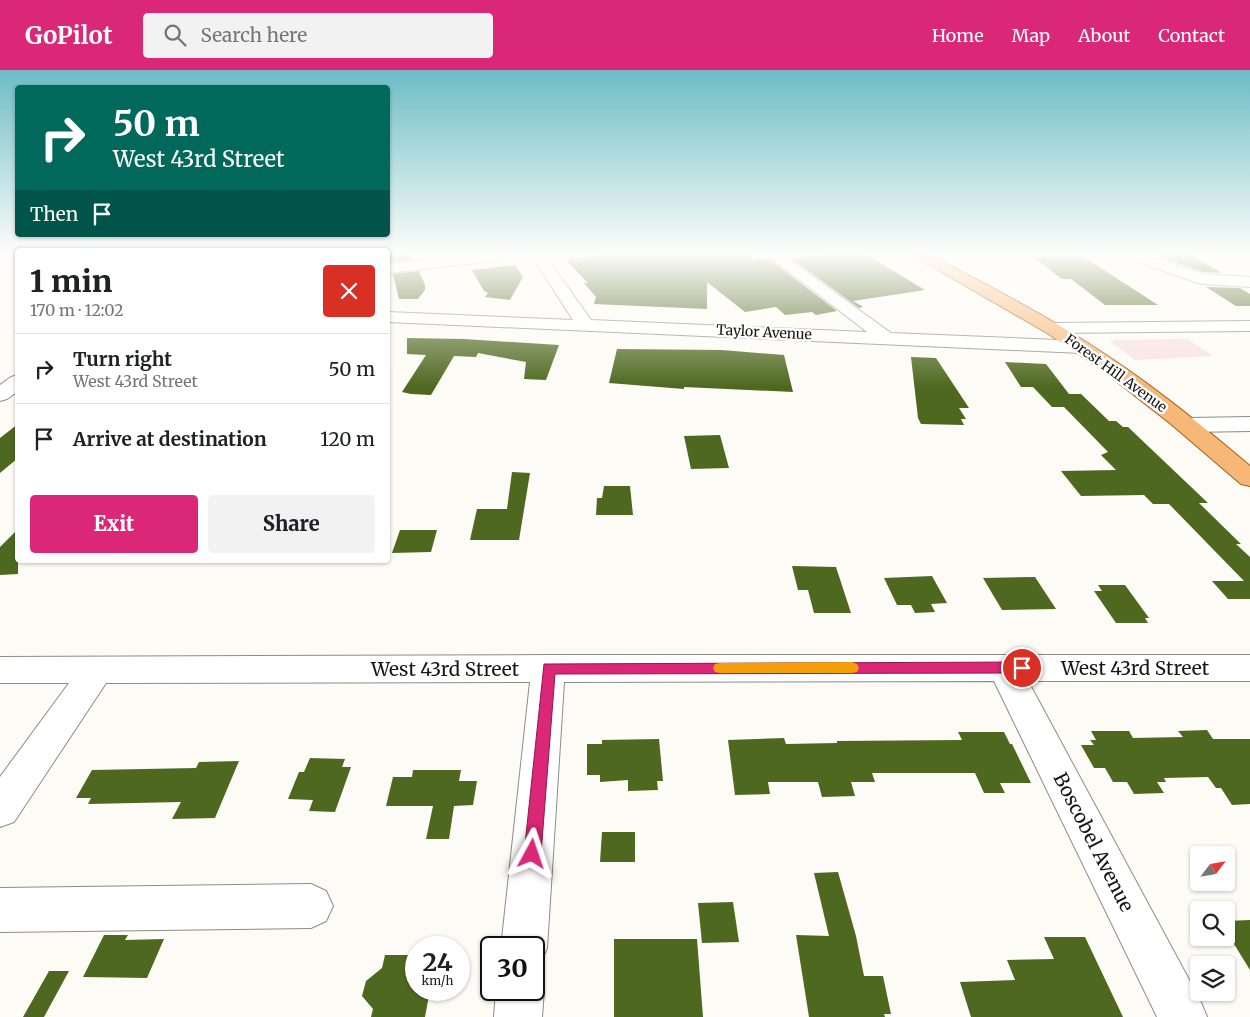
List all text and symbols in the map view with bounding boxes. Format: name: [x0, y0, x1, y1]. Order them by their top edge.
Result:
search box: [143, 13, 493, 58]
text: GoPilot: [25, 20, 113, 51]
icon: search: [161, 21, 189, 49]
text: Search here: [201, 23, 307, 47]
text: Home: [932, 24, 984, 47]
text: Map: [1012, 24, 1050, 47]
text: About: [1078, 24, 1130, 47]
text: Contact: [1158, 24, 1225, 47]
text: 50 m: [113, 102, 200, 146]
icon: right: [30, 105, 95, 170]
text: West 43rd Street: [113, 145, 285, 173]
icon: arrive: [88, 200, 116, 228]
text: Then: [30, 202, 78, 226]
text: 1 min: [30, 262, 112, 300]
button: close: [323, 265, 375, 317]
text: 170 m · 12:02: [30, 300, 124, 320]
street label: Taylor Avenue: [716, 321, 812, 343]
street label: Forest Hill Avenue: [1061, 330, 1171, 416]
text: Turn right: [73, 347, 172, 371]
icon: right: [30, 355, 58, 383]
text: 50 m: [329, 357, 375, 381]
text: West 43rd Street: [73, 371, 198, 391]
icon: arrive: [30, 425, 58, 453]
text: Arrive at destination: [73, 427, 267, 451]
text: 120 m: [320, 427, 375, 451]
button: Exit: [30, 495, 198, 553]
button: Share: [208, 495, 375, 553]
pin: [1001, 647, 1043, 689]
icon: arrive: [1008, 654, 1036, 682]
street label: West 43rd Street: [1060, 656, 1210, 680]
street label: West 43rd Street: [370, 657, 520, 681]
street label: Boscobel Avenue: [1049, 768, 1139, 916]
position arrow: [505, 827, 557, 879]
north arrow: [1190, 846, 1235, 891]
map controls: [1190, 846, 1235, 1001]
button: search: [1190, 901, 1235, 946]
speed limit sign: 30: [480, 936, 545, 1001]
text: 24: [422, 946, 453, 978]
button: layers: [1190, 956, 1235, 1001]
text: km/h: [422, 973, 453, 988]

